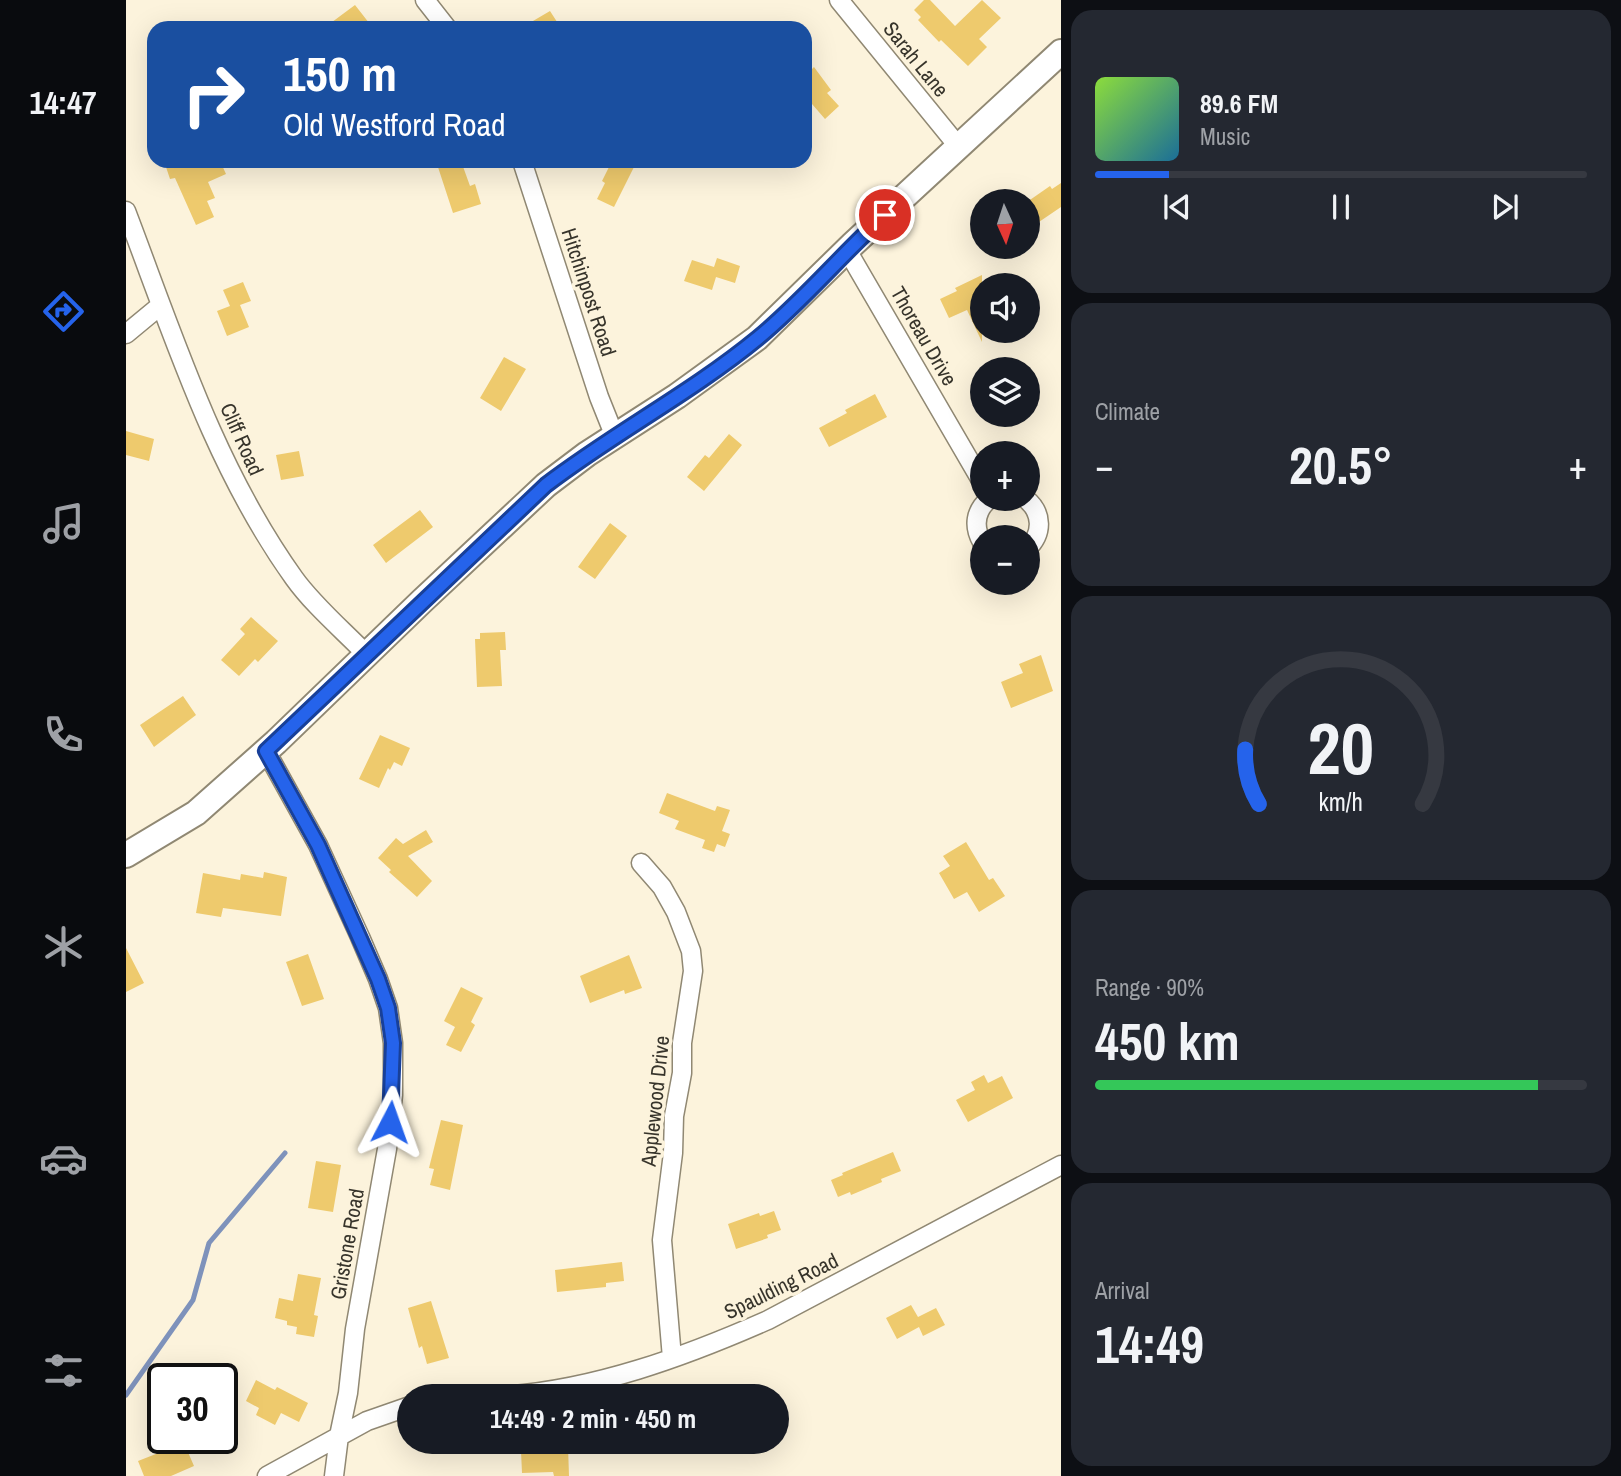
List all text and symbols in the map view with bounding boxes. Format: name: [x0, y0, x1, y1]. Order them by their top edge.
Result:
street label: Sarah Lane: [877, 15, 955, 103]
text: 150 m: [283, 40, 397, 106]
icon: right: [168, 49, 259, 140]
text: 14:47: [29, 81, 97, 124]
text: 89.6 FM: [1200, 86, 1278, 121]
text: Old Westford Road: [283, 103, 506, 146]
text: Music: [1200, 121, 1250, 152]
pin: [855, 185, 915, 245]
icon: previous: [1158, 188, 1196, 226]
icon: pause: [1322, 188, 1360, 226]
icon: next: [1486, 188, 1524, 226]
north arrow: [970, 189, 1040, 259]
map controls: [970, 189, 1040, 595]
icon: arrive: [866, 196, 904, 234]
street label: Hitchinpost Road: [555, 224, 623, 360]
button: sound: [970, 273, 1040, 343]
street label: Thoreau Drive: [884, 281, 964, 391]
icon: directions: [39, 287, 88, 336]
button: layers: [970, 357, 1040, 427]
text: Climate: [1095, 396, 1160, 427]
street label: Cliff Road: [213, 398, 271, 480]
text: 20.5°: [1289, 430, 1393, 500]
text: −: [1095, 440, 1113, 491]
text: +: [1569, 440, 1587, 491]
button: +: [970, 441, 1040, 511]
icon: music: [39, 499, 88, 548]
button: −: [970, 525, 1040, 595]
text: 20: [1308, 699, 1374, 797]
icon: phone: [39, 710, 88, 759]
text: km/h: [1319, 785, 1363, 819]
icon: climate: [39, 922, 88, 971]
text: Range · 90%: [1095, 972, 1204, 1003]
text: 450 km: [1095, 1006, 1240, 1076]
street label: Applewood Drive: [634, 1034, 676, 1169]
position arrow: [353, 1085, 427, 1159]
icon: car: [39, 1134, 88, 1183]
street label: Gristone Road: [323, 1186, 371, 1302]
street label: Spaulding Road: [719, 1246, 843, 1326]
text: Arrival: [1095, 1275, 1150, 1306]
text: 14:49: [1095, 1309, 1204, 1379]
icon: filters: [39, 1346, 88, 1395]
speed limit sign: 30: [147, 1363, 238, 1454]
text: 14:49 · 2 min · 450 m: [490, 1401, 696, 1436]

